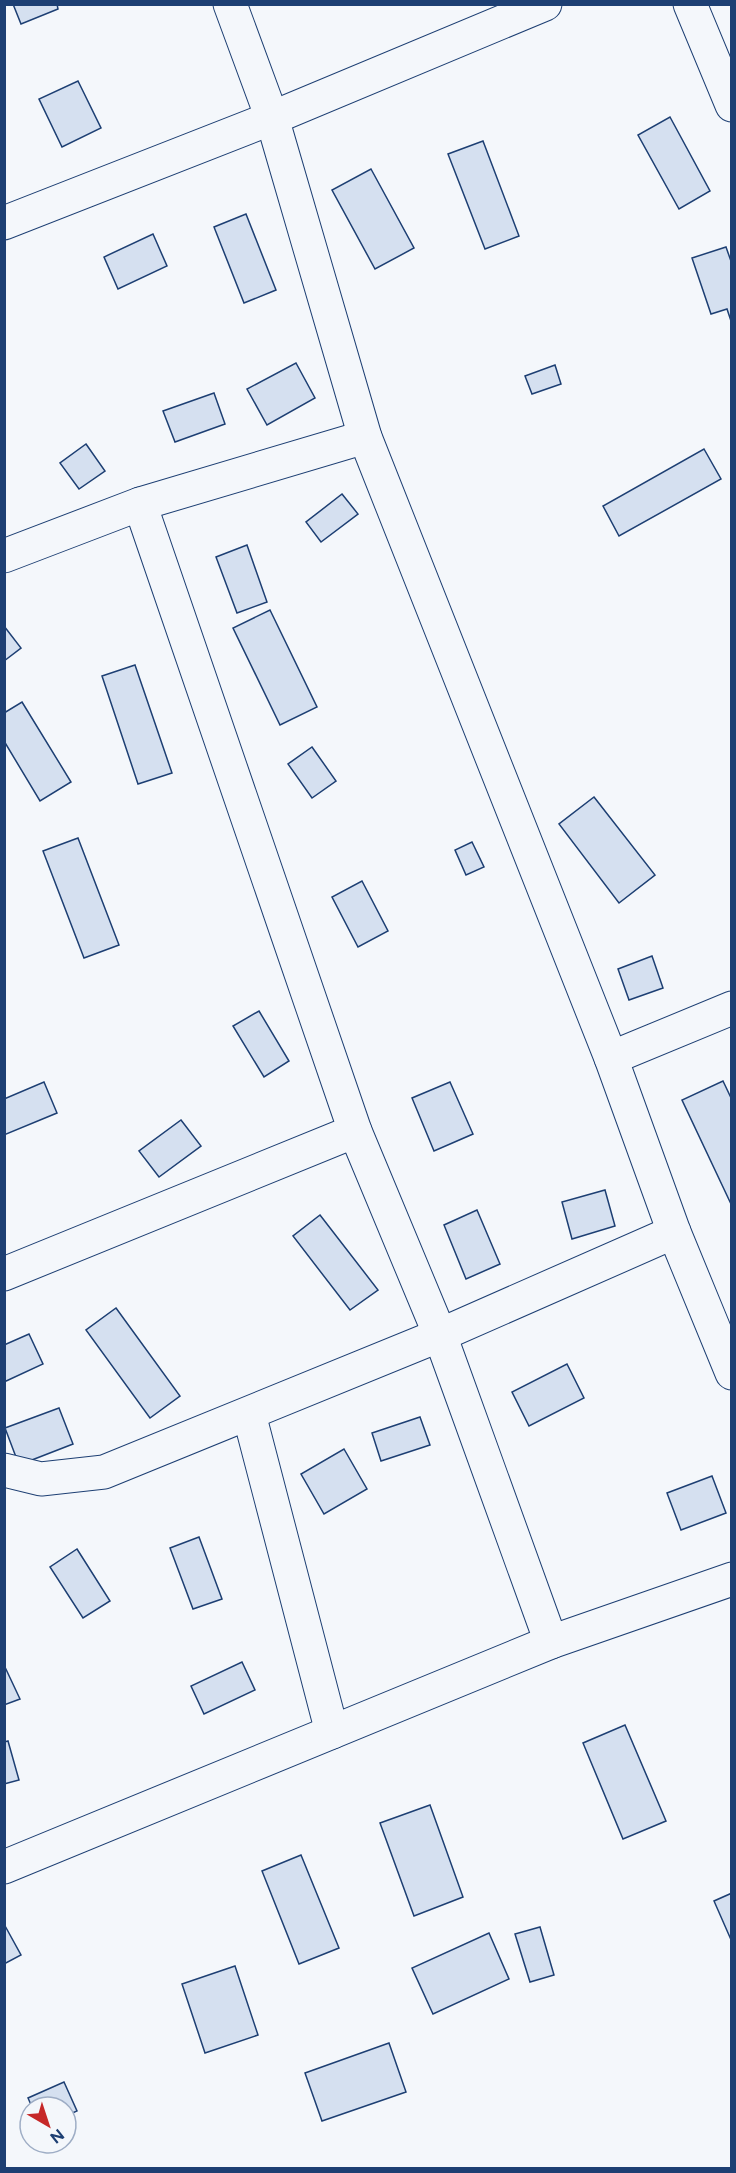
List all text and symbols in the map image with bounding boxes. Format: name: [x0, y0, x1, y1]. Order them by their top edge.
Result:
north arrow: [18, 2095, 78, 2155]
text: N: [46, 2125, 68, 2148]

